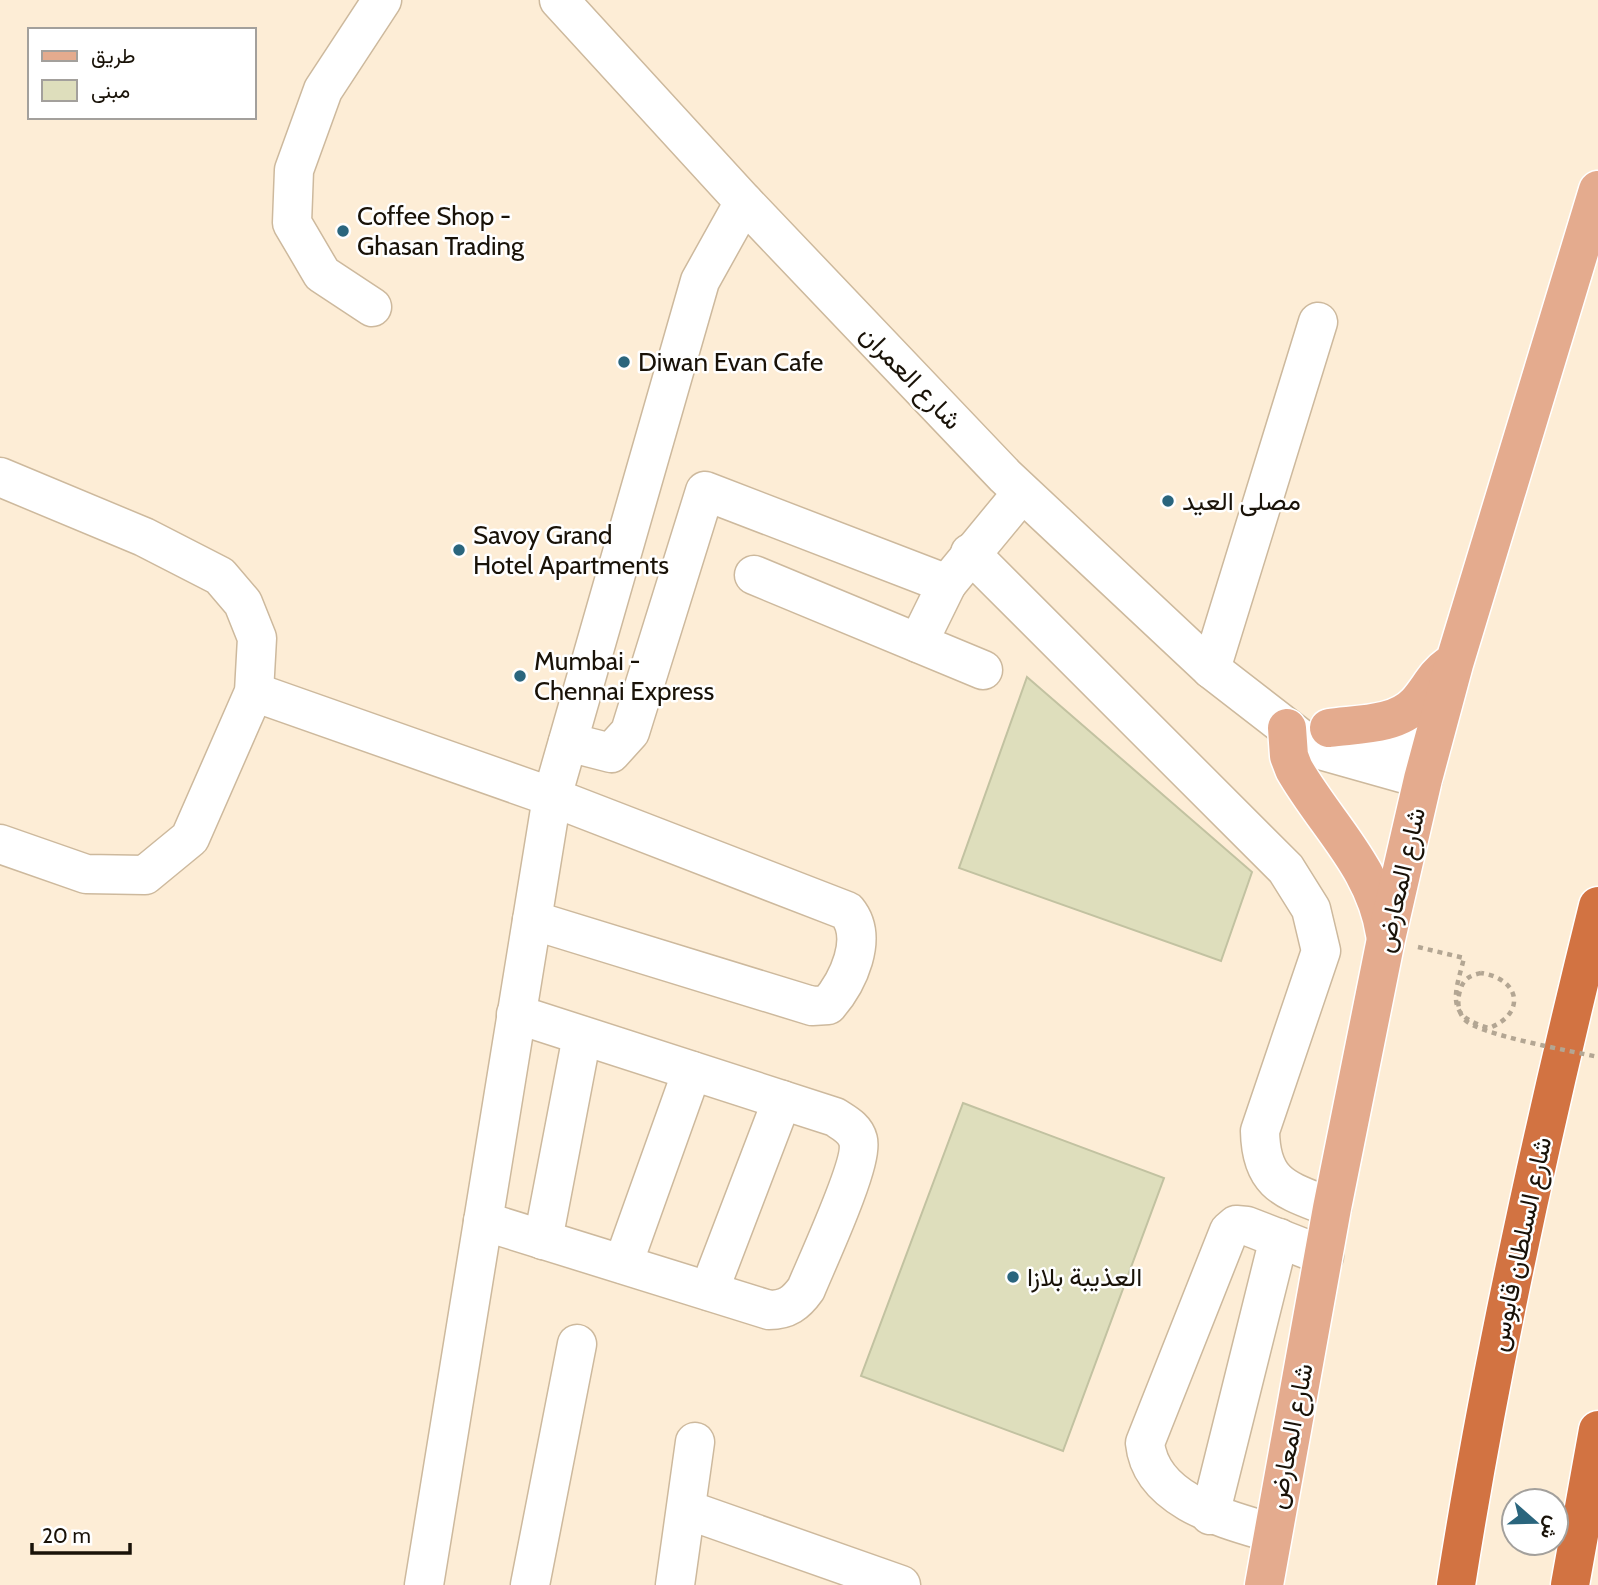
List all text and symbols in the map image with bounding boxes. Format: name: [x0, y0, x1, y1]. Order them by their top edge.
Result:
legend: [28, 28, 256, 119]
text: طريق: [91, 43, 136, 69]
text: مبنى: [91, 78, 130, 103]
place label: Coffee Shop - Ghasan Trading: [357, 200, 525, 262]
marker: Coffee Shop - Ghasan Trading: [335, 223, 351, 239]
street label: شارع العمران: [852, 318, 969, 437]
place label: Diwan Evan Cafe: [638, 346, 823, 378]
marker: Diwan Evan Cafe: [616, 354, 632, 370]
place label: مصلى العيد: [1182, 485, 1301, 517]
marker: مصلى العيد: [1160, 493, 1176, 509]
place label: Savoy Grand Hotel Apartments: [473, 519, 669, 581]
marker: Savoy Grand Hotel Apartments: [451, 542, 467, 558]
place label: Mumbai - Chennai Express: [534, 645, 714, 707]
marker: Mumbai - Chennai Express: [512, 668, 528, 684]
street label: شارع المعارض: [1368, 805, 1434, 956]
street label: شارع السلطان قابوس: [1482, 1134, 1560, 1355]
place label: العذيبة بلازا: [1027, 1261, 1142, 1293]
marker: العذيبة بلازا: [1005, 1269, 1021, 1285]
street label: شارع المعارض: [1260, 1361, 1322, 1512]
north arrow: [1500, 1487, 1570, 1557]
scale bar: [32, 1512, 130, 1556]
text: ش: [1536, 1513, 1565, 1542]
text: 20 m: [42, 1523, 91, 1548]

